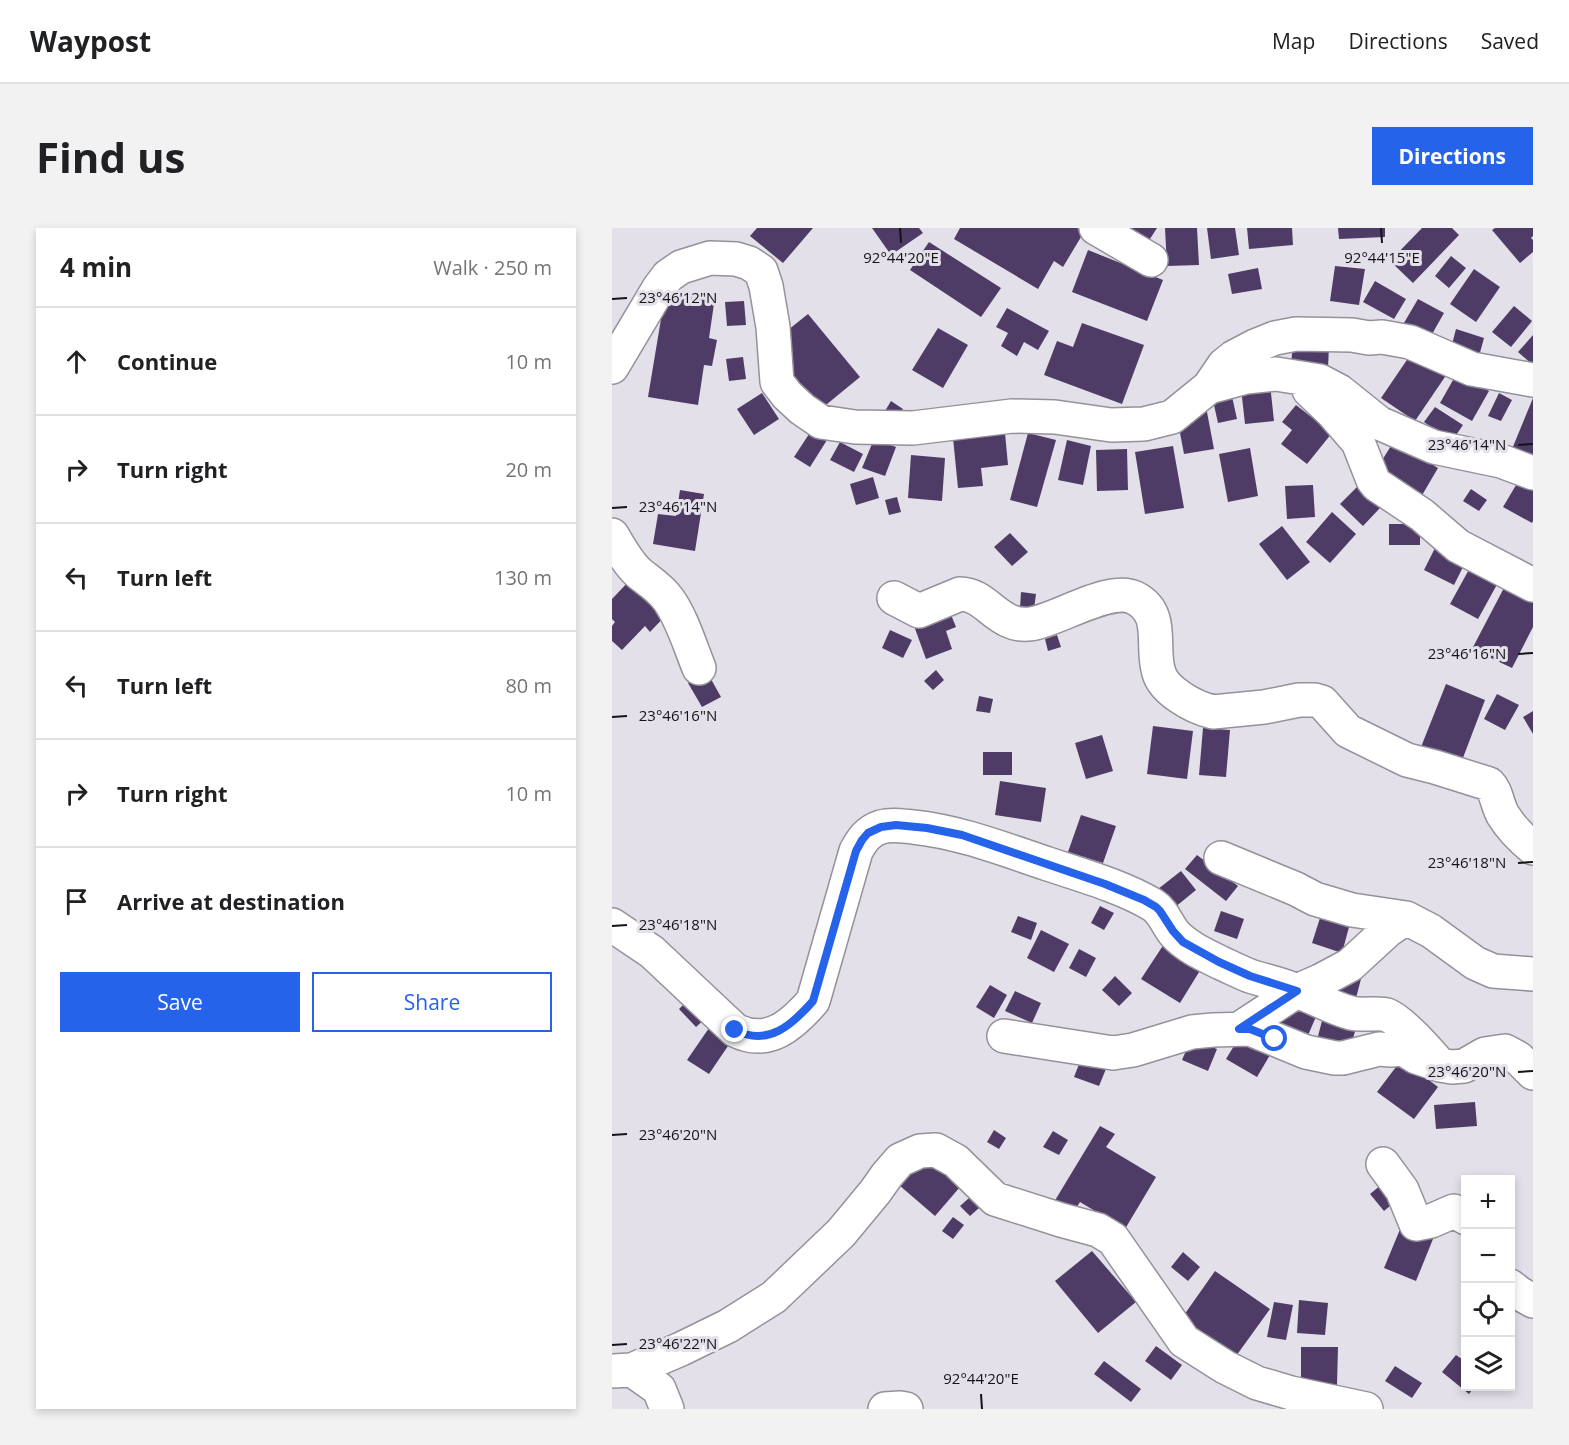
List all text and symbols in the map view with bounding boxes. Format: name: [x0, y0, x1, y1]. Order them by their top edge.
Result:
text: Waypost: [30, 22, 151, 60]
text: Map: [1272, 27, 1315, 55]
text: Directions: [1348, 27, 1448, 55]
text: Saved: [1481, 27, 1539, 55]
button: Directions: [1372, 127, 1533, 185]
text: Find us: [36, 128, 185, 185]
text: 92°44'20"E: [863, 247, 939, 267]
text: 92°44'15"E: [1344, 247, 1420, 267]
text: 4 min: [60, 249, 132, 285]
text: Walk · 250 m: [433, 254, 552, 281]
text: 23°46'12"N: [639, 287, 717, 307]
icon: ahead: [60, 345, 93, 378]
text: Continue: [117, 346, 217, 376]
text: 10 m: [505, 348, 552, 375]
text: 23°46'14"N: [1428, 434, 1506, 454]
icon: right: [60, 453, 93, 486]
text: Turn right: [117, 454, 228, 484]
text: 20 m: [505, 456, 552, 483]
text: 23°46'14"N: [639, 496, 717, 516]
icon: left: [60, 561, 93, 594]
text: Turn left: [117, 562, 212, 592]
text: 130 m: [494, 564, 552, 591]
text: 23°46'16"N: [1428, 643, 1506, 663]
icon: left: [60, 669, 93, 702]
text: Turn left: [117, 670, 212, 700]
text: 80 m: [505, 672, 552, 699]
text: 23°46'16"N: [639, 705, 717, 725]
icon: right: [60, 777, 93, 810]
text: Turn right: [117, 778, 228, 808]
text: 10 m: [505, 780, 552, 807]
text: 23°46'18"N: [1428, 852, 1506, 872]
icon: arrive: [60, 885, 93, 918]
text: Arrive at destination: [117, 886, 345, 916]
text: 23°46'18"N: [639, 914, 717, 934]
button: Save: [60, 972, 300, 1032]
button: Share: [312, 972, 552, 1032]
route end: [721, 1016, 747, 1042]
route start: [1261, 1025, 1287, 1051]
text: 23°46'20"N: [1428, 1061, 1506, 1081]
text: 23°46'20"N: [639, 1124, 717, 1144]
map controls: [1461, 1175, 1515, 1391]
button: +: [1461, 1175, 1515, 1229]
button: −: [1461, 1229, 1515, 1283]
button: locate: [1461, 1283, 1515, 1337]
text: 23°46'22"N: [639, 1333, 717, 1353]
button: layers: [1461, 1337, 1515, 1391]
text: 92°44'20"E: [943, 1368, 1019, 1388]

